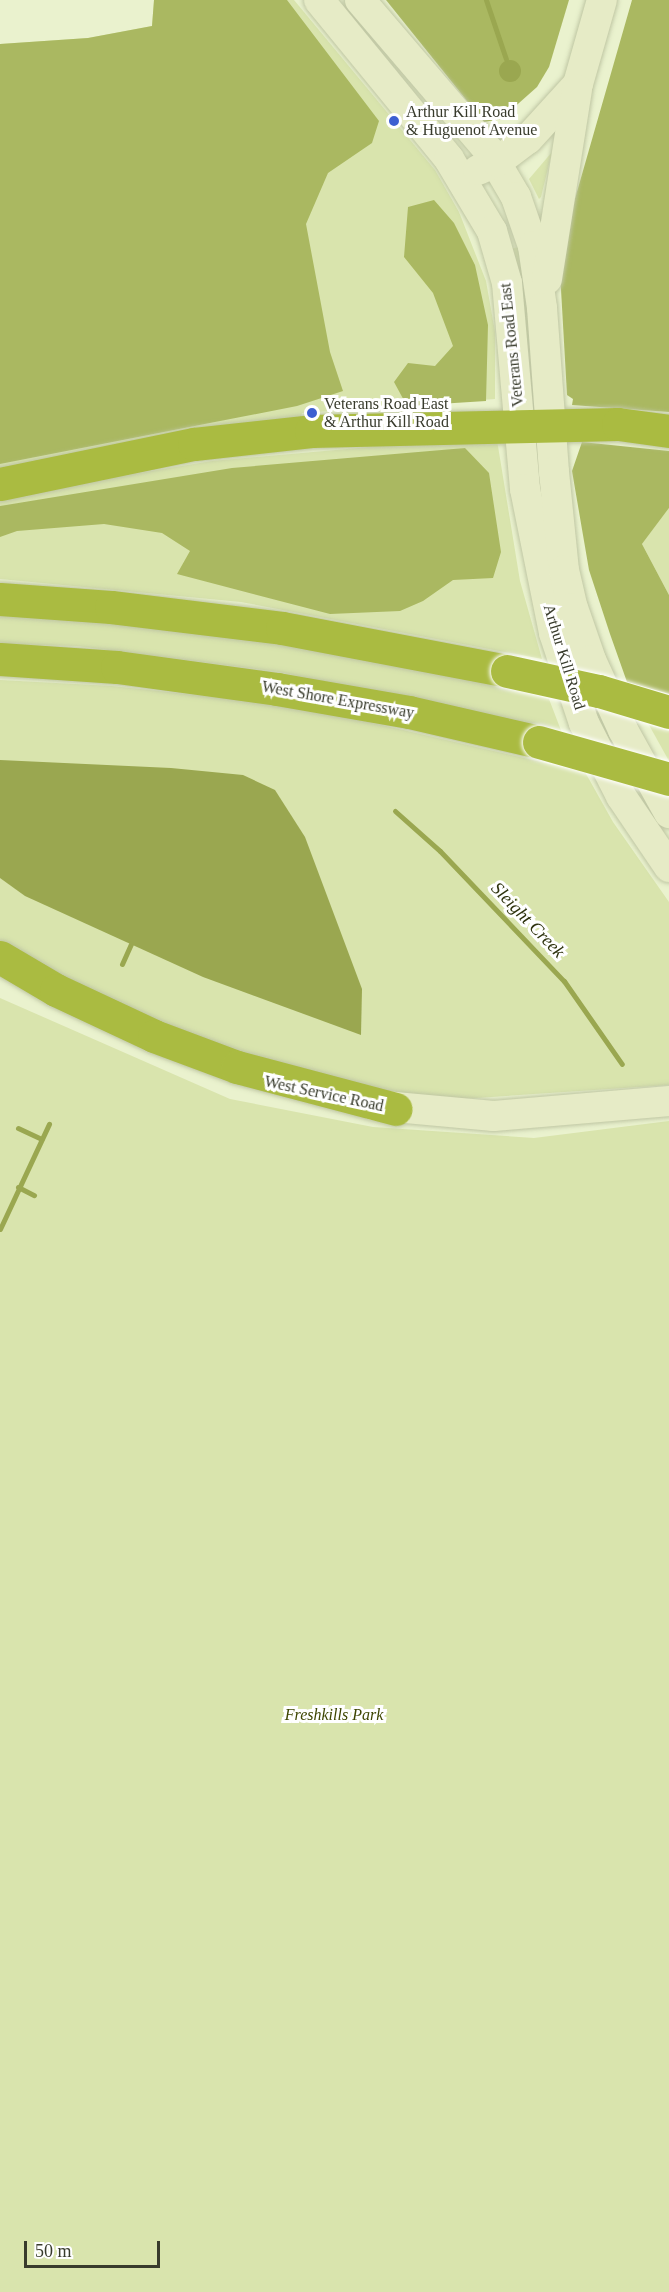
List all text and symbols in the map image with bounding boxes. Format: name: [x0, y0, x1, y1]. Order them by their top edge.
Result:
place label: Arthur Kill Road & Huguenot Avenue: [406, 102, 538, 140]
marker: Arthur Kill Road & Huguenot Avenue: [387, 114, 401, 128]
street label: Veterans Road East: [496, 282, 528, 408]
place label: Veterans Road East & Arthur Kill Road: [324, 394, 450, 432]
marker: Veterans Road East & Arthur Kill Road: [305, 406, 319, 420]
street label: Arthur Kill Road: [539, 602, 589, 712]
street label: West Shore Expressway: [260, 677, 416, 723]
water label: Sleight Creek: [487, 878, 569, 962]
street label: West Service Road: [263, 1072, 385, 1116]
park label: Freshkills Park: [285, 1705, 383, 1725]
scale bar: [27, 2229, 164, 2267]
text: 50 m: [35, 2241, 72, 2261]

